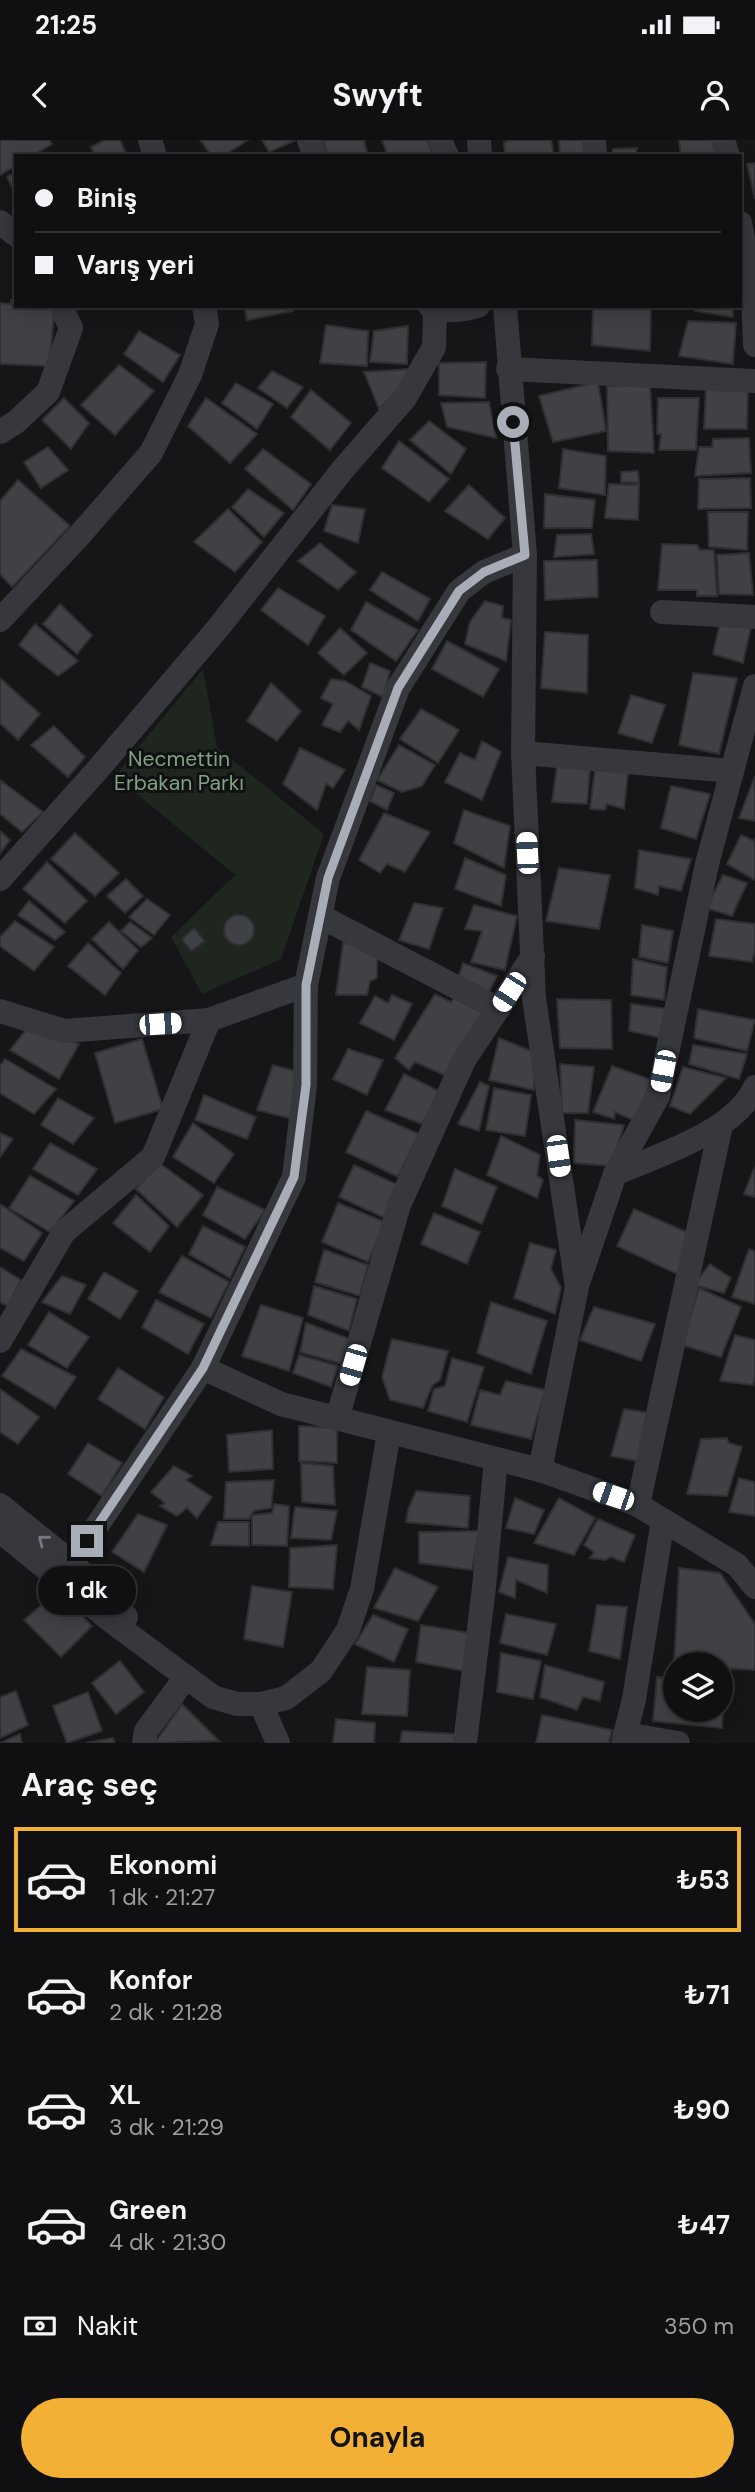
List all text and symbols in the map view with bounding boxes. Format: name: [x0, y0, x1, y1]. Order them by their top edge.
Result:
text: 21:25: [35, 8, 97, 42]
text: Swyft: [332, 74, 423, 116]
icon: back: [21, 76, 59, 114]
icon: person: [696, 76, 734, 114]
text: Biniş: [77, 181, 137, 215]
text: Varış yeri: [77, 248, 194, 282]
route start: [497, 406, 529, 438]
park label: Necmettin Erbakan Parkı: [114, 745, 244, 797]
car: [516, 831, 539, 875]
car: [489, 969, 530, 1015]
car: [139, 1012, 182, 1036]
car: [649, 1048, 678, 1094]
car: [545, 1134, 572, 1178]
car: [338, 1342, 369, 1388]
car: [590, 1479, 637, 1513]
route end: [71, 1525, 103, 1557]
one-way arrow: [39, 1535, 51, 1548]
callout: 1 dk: [38, 1566, 136, 1614]
text: 1 dk: [66, 1575, 108, 1605]
map controls: [663, 1652, 733, 1722]
button: layers: [663, 1652, 733, 1722]
text: Araç seç: [21, 1764, 158, 1806]
icon: car: [25, 1848, 88, 1911]
text: Ekonomi: [109, 1848, 217, 1882]
text: ₺53: [677, 1863, 730, 1897]
text: 1 dk · 21:27: [109, 1882, 215, 1912]
icon: car: [25, 1963, 88, 2026]
text: Konfor: [109, 1963, 192, 1997]
text: ₺71: [685, 1978, 730, 2012]
text: 2 dk · 21:28: [109, 1997, 223, 2027]
icon: car: [25, 2078, 88, 2141]
text: XL: [109, 2078, 141, 2112]
text: ₺90: [674, 2093, 730, 2127]
text: 3 dk · 21:29: [109, 2112, 224, 2142]
icon: car: [25, 2193, 88, 2256]
text: Green: [109, 2193, 187, 2227]
text: ₺47: [678, 2208, 730, 2242]
text: 4 dk · 21:30: [109, 2227, 226, 2257]
icon: cash: [21, 2307, 59, 2345]
text: Nakit: [77, 2309, 138, 2343]
text: 350 m: [664, 2311, 734, 2341]
button: Onayla: [21, 2398, 734, 2478]

